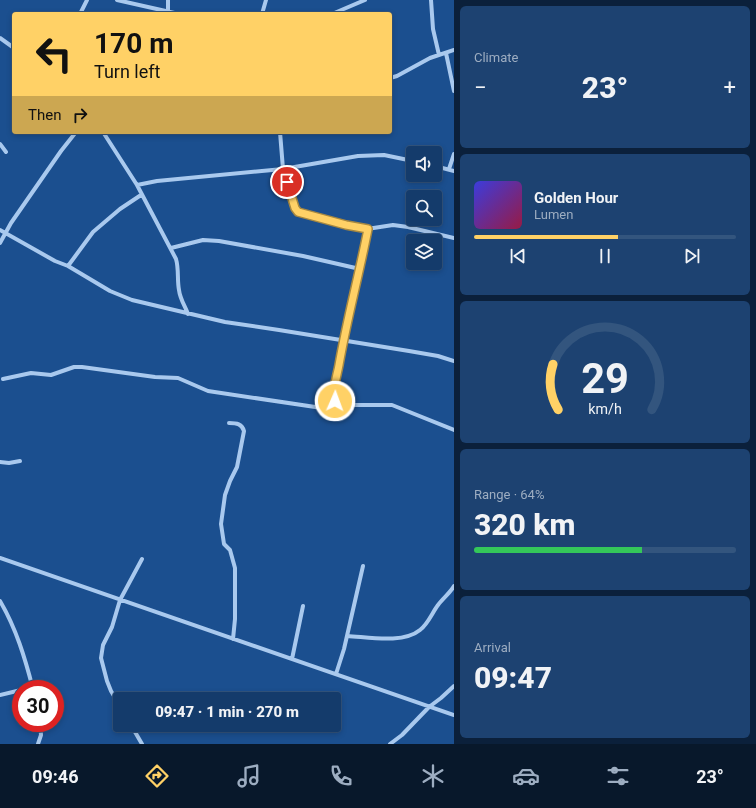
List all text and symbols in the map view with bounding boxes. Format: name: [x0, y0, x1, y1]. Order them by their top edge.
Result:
text: 170 m: [94, 27, 173, 60]
icon: left: [28, 28, 80, 80]
text: Climate: [474, 50, 518, 65]
text: Turn left: [94, 61, 160, 82]
text: 23°: [582, 70, 628, 105]
text: −: [474, 75, 487, 100]
text: +: [724, 75, 736, 100]
icon: right: [69, 104, 91, 126]
text: Then: [28, 106, 61, 124]
map controls: [406, 146, 442, 270]
button: sound: [406, 146, 442, 182]
pin: [270, 165, 304, 199]
icon: arrive: [276, 171, 298, 193]
text: Golden Hour: [534, 189, 618, 207]
button: search: [406, 190, 442, 226]
text: Lumen: [534, 207, 573, 222]
button: layers: [406, 234, 442, 270]
icon: previous: [507, 245, 529, 267]
icon: pause: [594, 245, 616, 267]
icon: next: [681, 245, 703, 267]
text: 29: [581, 354, 629, 403]
position arrow: [314, 380, 356, 422]
text: km/h: [588, 401, 622, 417]
text: Range · 64%: [474, 487, 544, 502]
text: 320 km: [474, 507, 576, 542]
text: Arrival: [474, 640, 511, 655]
text: 09:47: [474, 660, 552, 695]
speed limit sign: 30: [12, 680, 64, 732]
text: 09:47 · 1 min · 270 m: [155, 703, 299, 721]
icon: directions: [143, 762, 171, 790]
icon: music: [235, 762, 263, 790]
icon: phone: [327, 762, 355, 790]
icon: climate: [419, 762, 447, 790]
icon: car: [512, 762, 540, 790]
icon: filters: [604, 762, 632, 790]
text: 09:46: [32, 766, 79, 787]
text: 23°: [696, 766, 724, 787]

